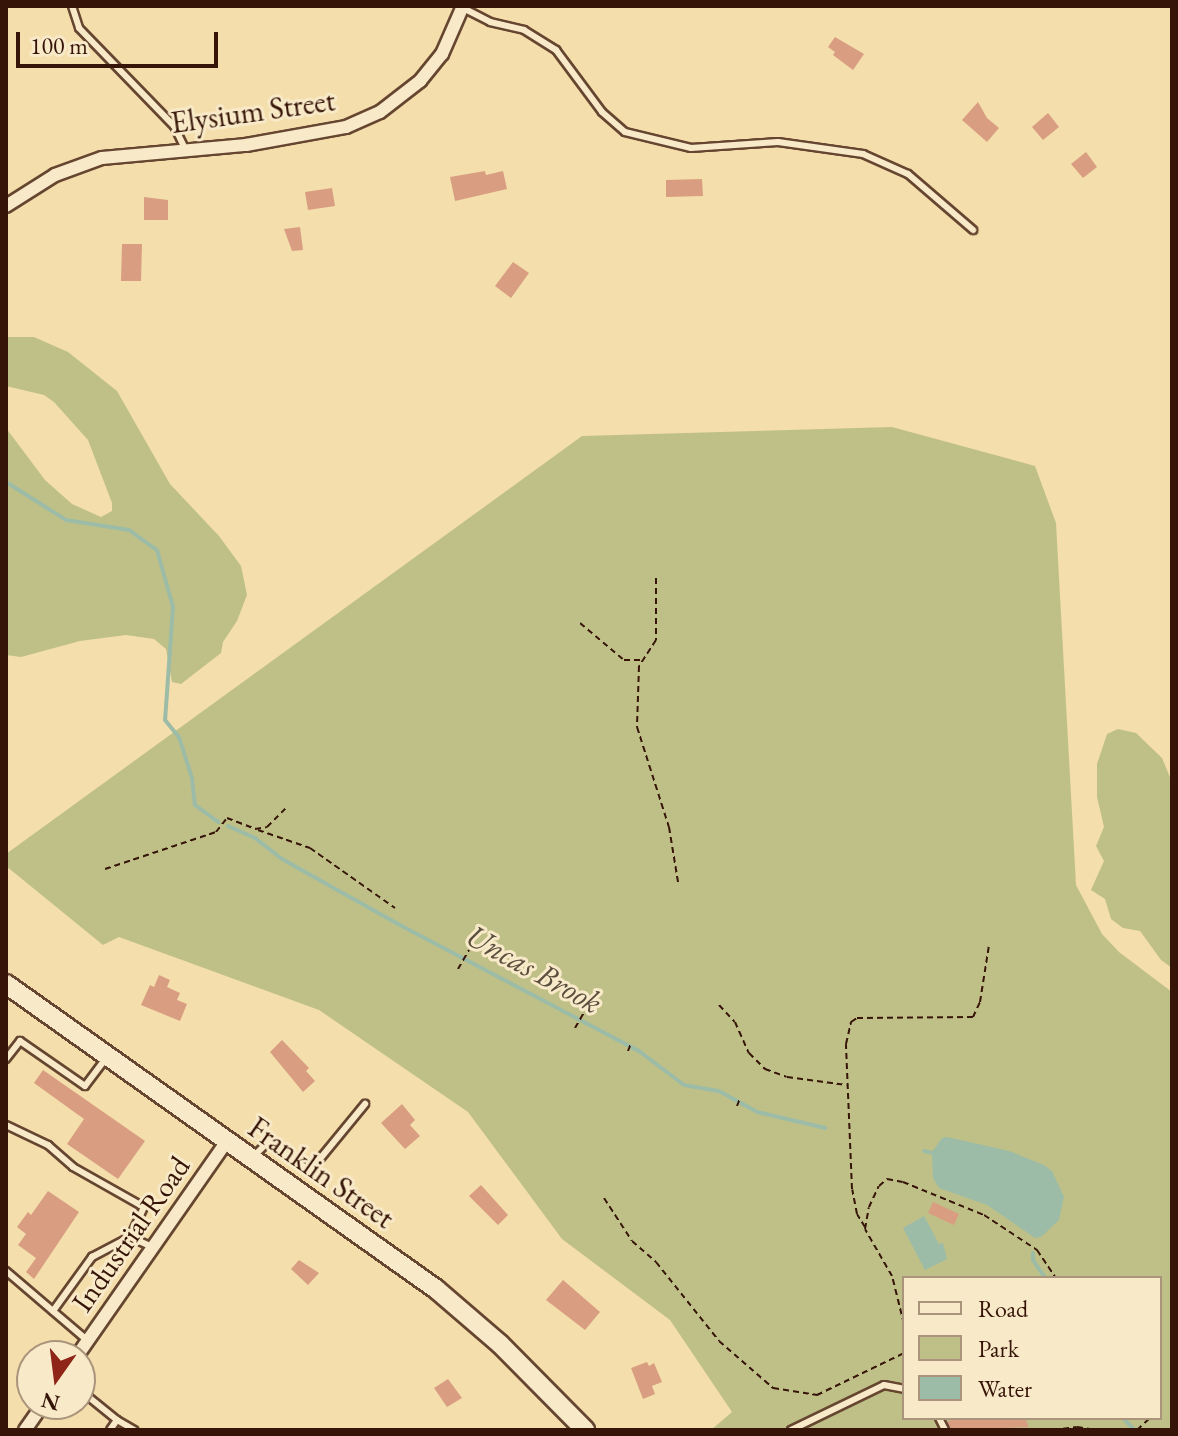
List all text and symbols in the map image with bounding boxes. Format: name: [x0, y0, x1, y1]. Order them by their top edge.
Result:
scale bar: [20, 16, 222, 66]
text: 100 m: [30, 30, 88, 61]
street label: Elysium Street: [169, 83, 337, 141]
water label: Uncas Brook: [460, 916, 608, 1022]
street label: Franklin Street: [241, 1110, 401, 1236]
street label: Industrial Road: [64, 1149, 198, 1319]
legend: [902, 1276, 1162, 1420]
text: Road: [978, 1293, 1028, 1324]
text: Park: [978, 1333, 1019, 1364]
north arrow: [16, 1340, 96, 1420]
text: Water: [978, 1373, 1032, 1404]
text: N: [38, 1386, 63, 1418]

